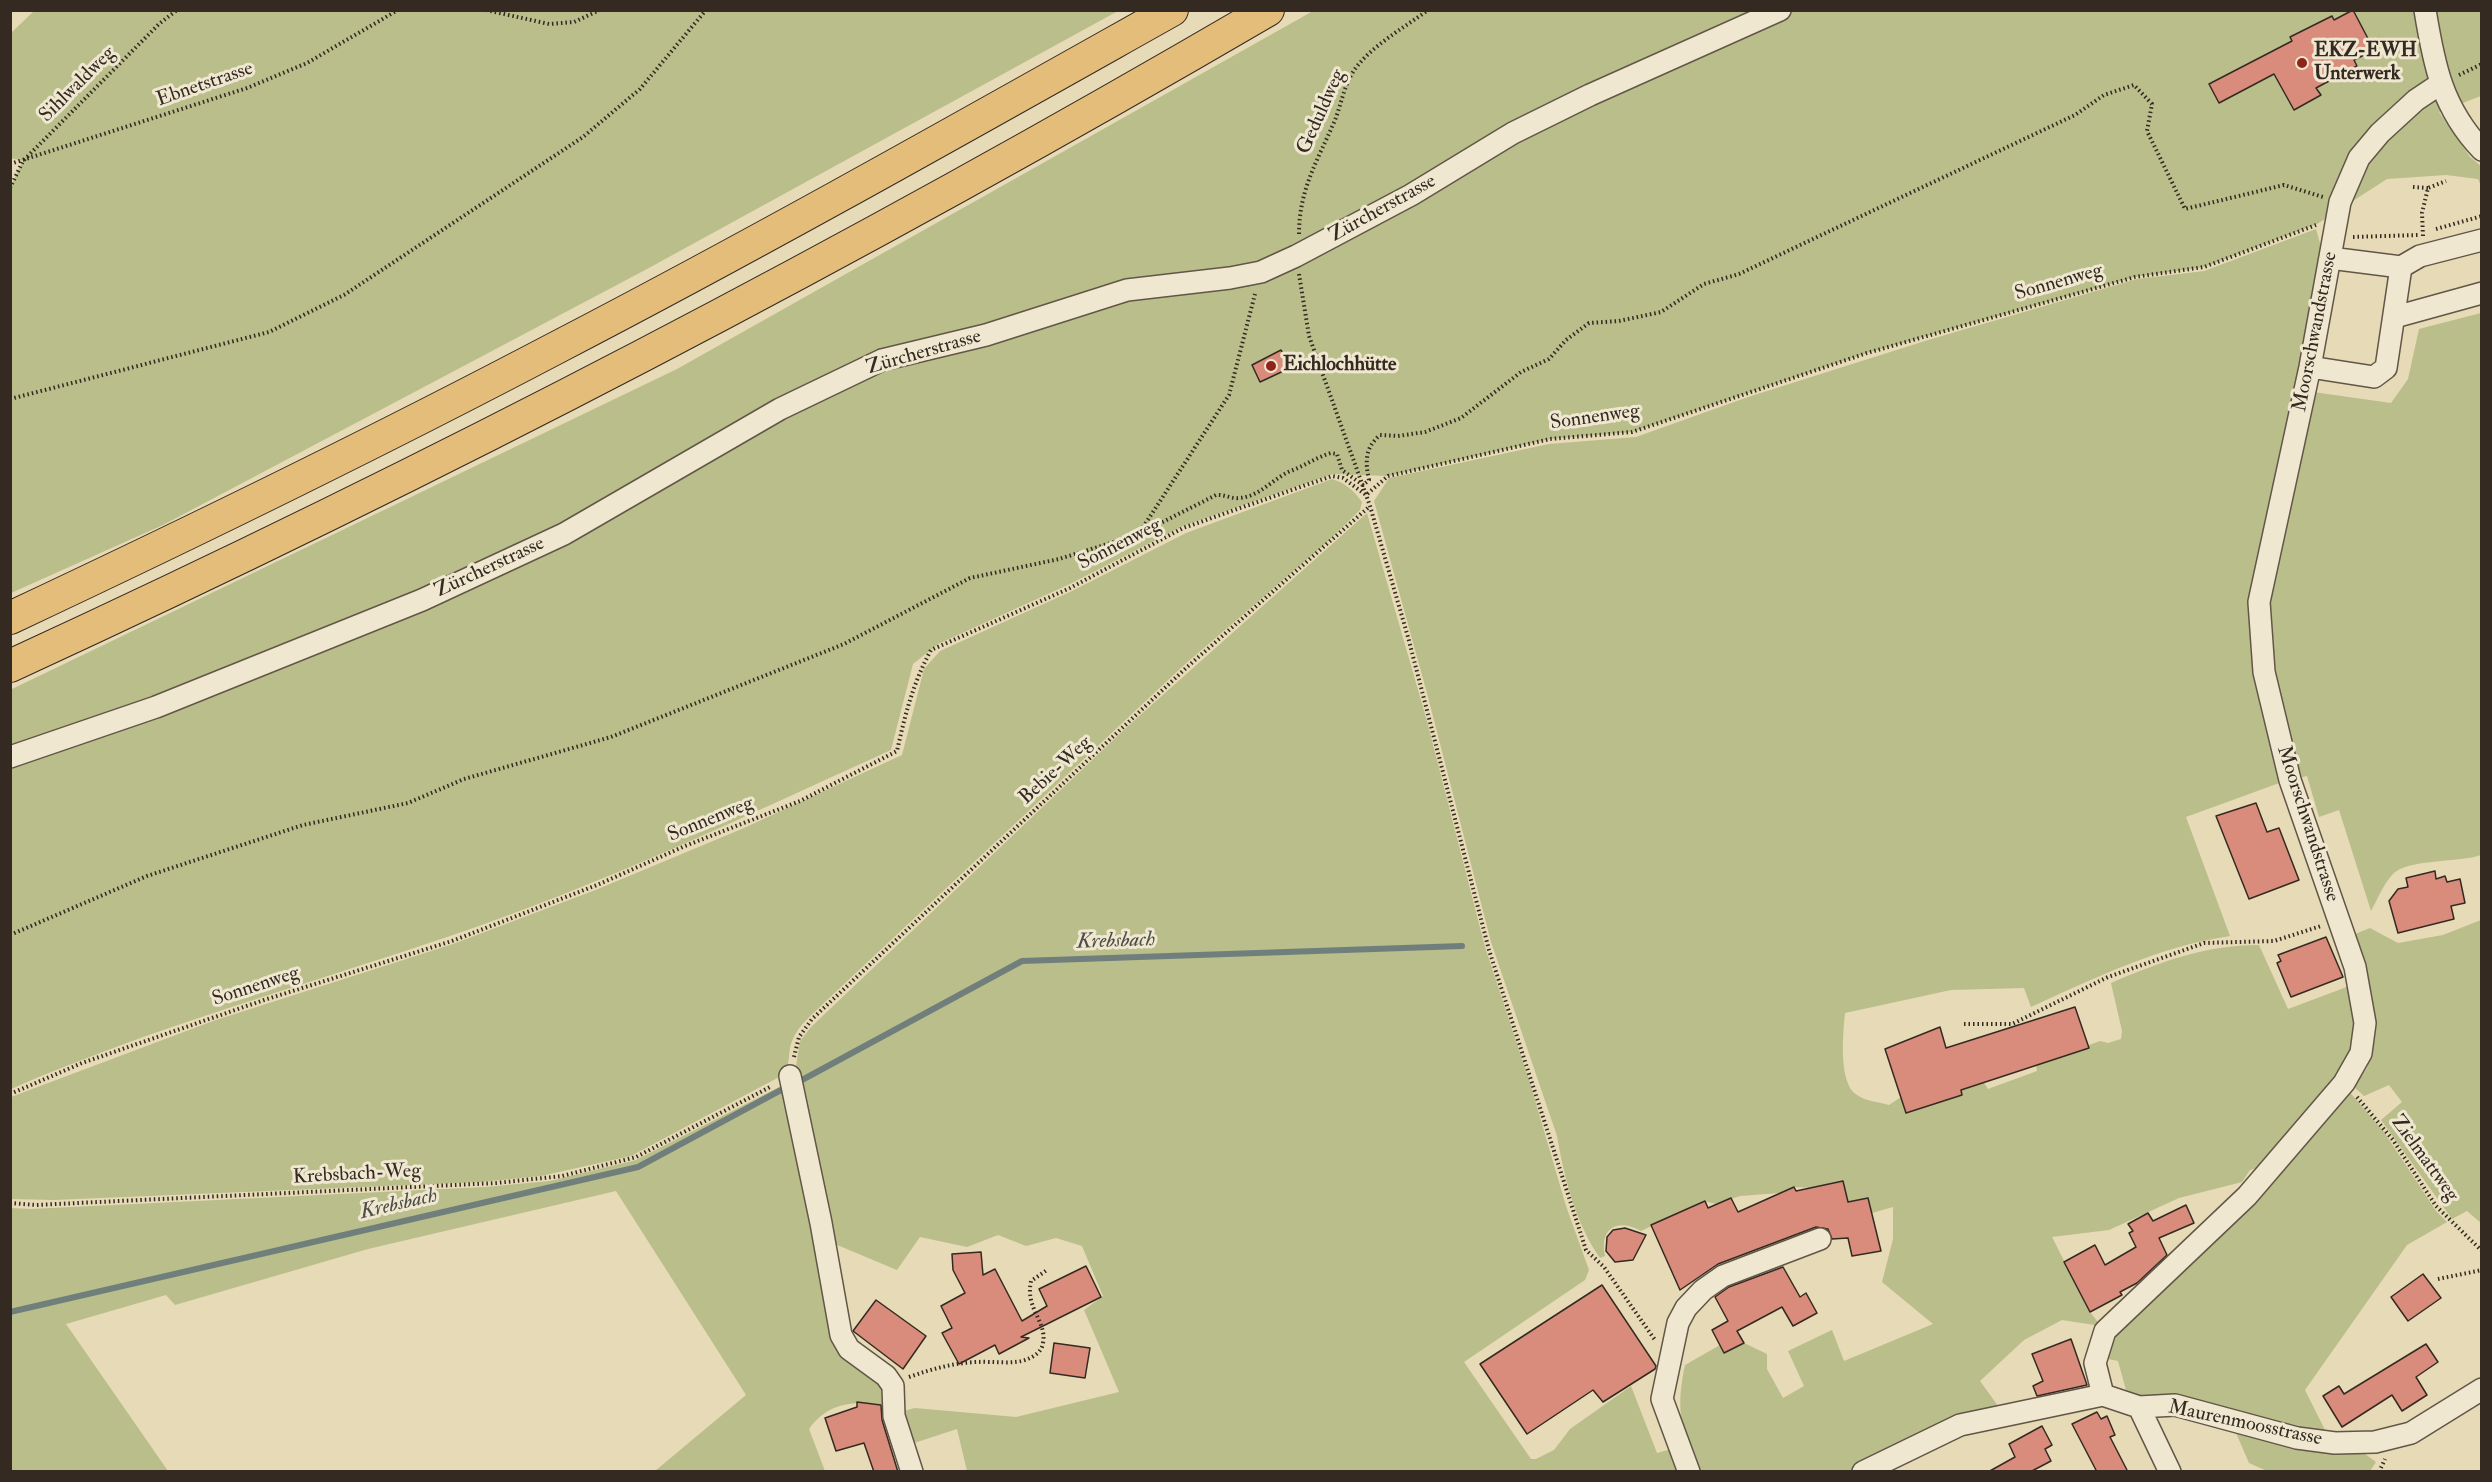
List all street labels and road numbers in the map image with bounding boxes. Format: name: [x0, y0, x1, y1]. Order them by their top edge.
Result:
street label: Sihlwaldweg: [35, 42, 121, 128]
street label: Ebnetstrasse: [154, 57, 256, 113]
street label: Geduldweg: [1293, 66, 1351, 158]
street label: Zürcherstrasse: [1326, 170, 1440, 248]
street label: Moorschwandstrasse: [2289, 250, 2343, 414]
street label: Sonnenweg: [2012, 259, 2106, 307]
street label: Zürcherstrasse: [864, 325, 984, 381]
street label: Sonnenweg: [1549, 400, 1641, 436]
street label: Sonnenweg: [1074, 514, 1166, 576]
street label: Zürcherstrasse: [431, 532, 549, 604]
street label: Bebie-Weg: [1015, 732, 1097, 810]
street label: Moorschwandstrasse: [2270, 743, 2344, 905]
street label: Sonnenweg: [665, 792, 757, 848]
street label: Sonnenweg: [209, 962, 303, 1012]
street label: Zielmattweg: [2385, 1111, 2463, 1207]
street label: Krebsbach-Weg: [292, 1160, 422, 1190]
street label: Maurenmoosstrasse: [2166, 1396, 2324, 1452]

